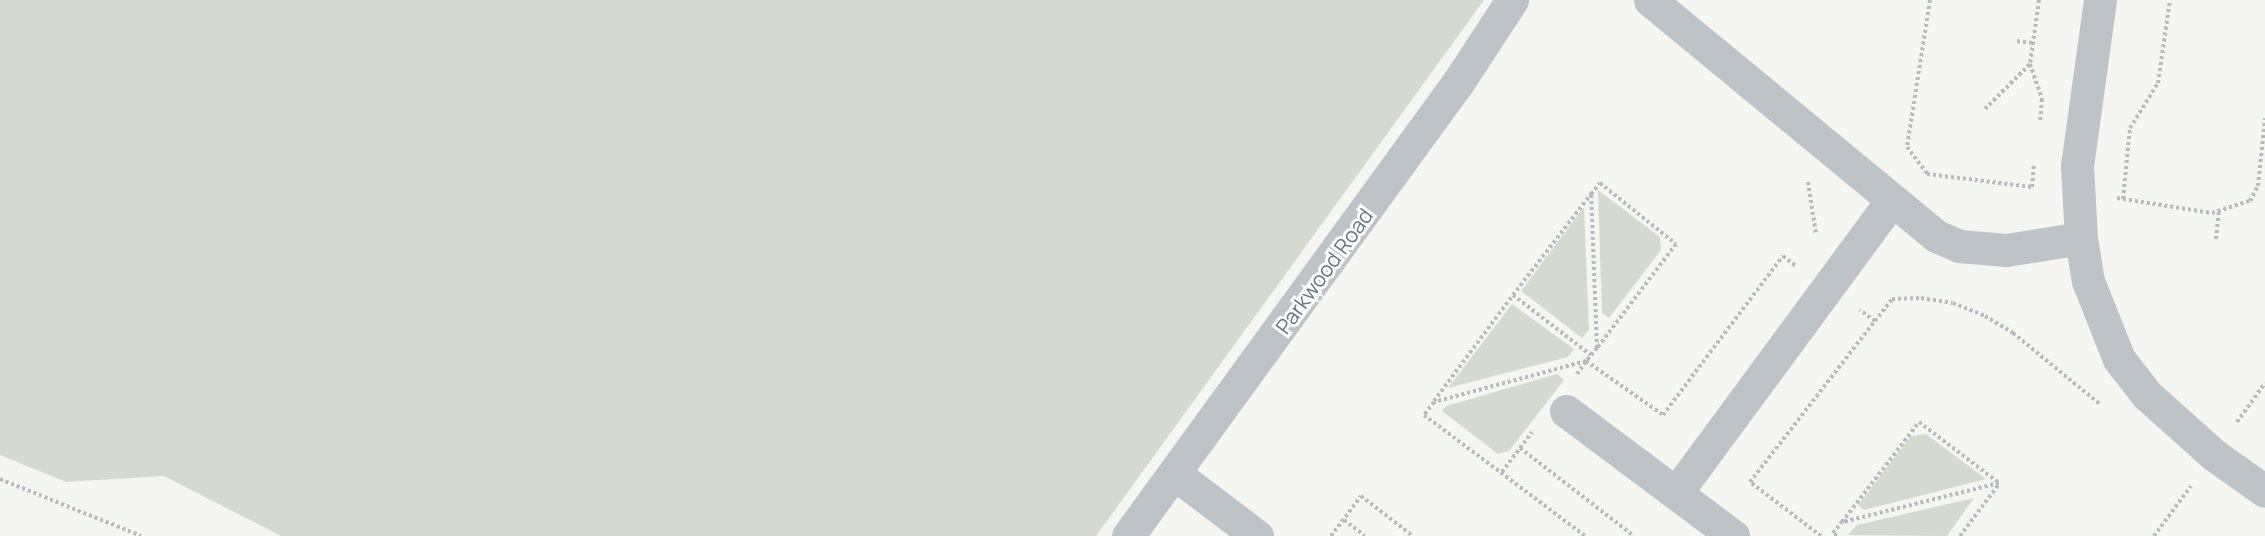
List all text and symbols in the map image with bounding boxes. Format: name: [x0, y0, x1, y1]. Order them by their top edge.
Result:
street label: Parkwood Road: [1270, 203, 1378, 339]

